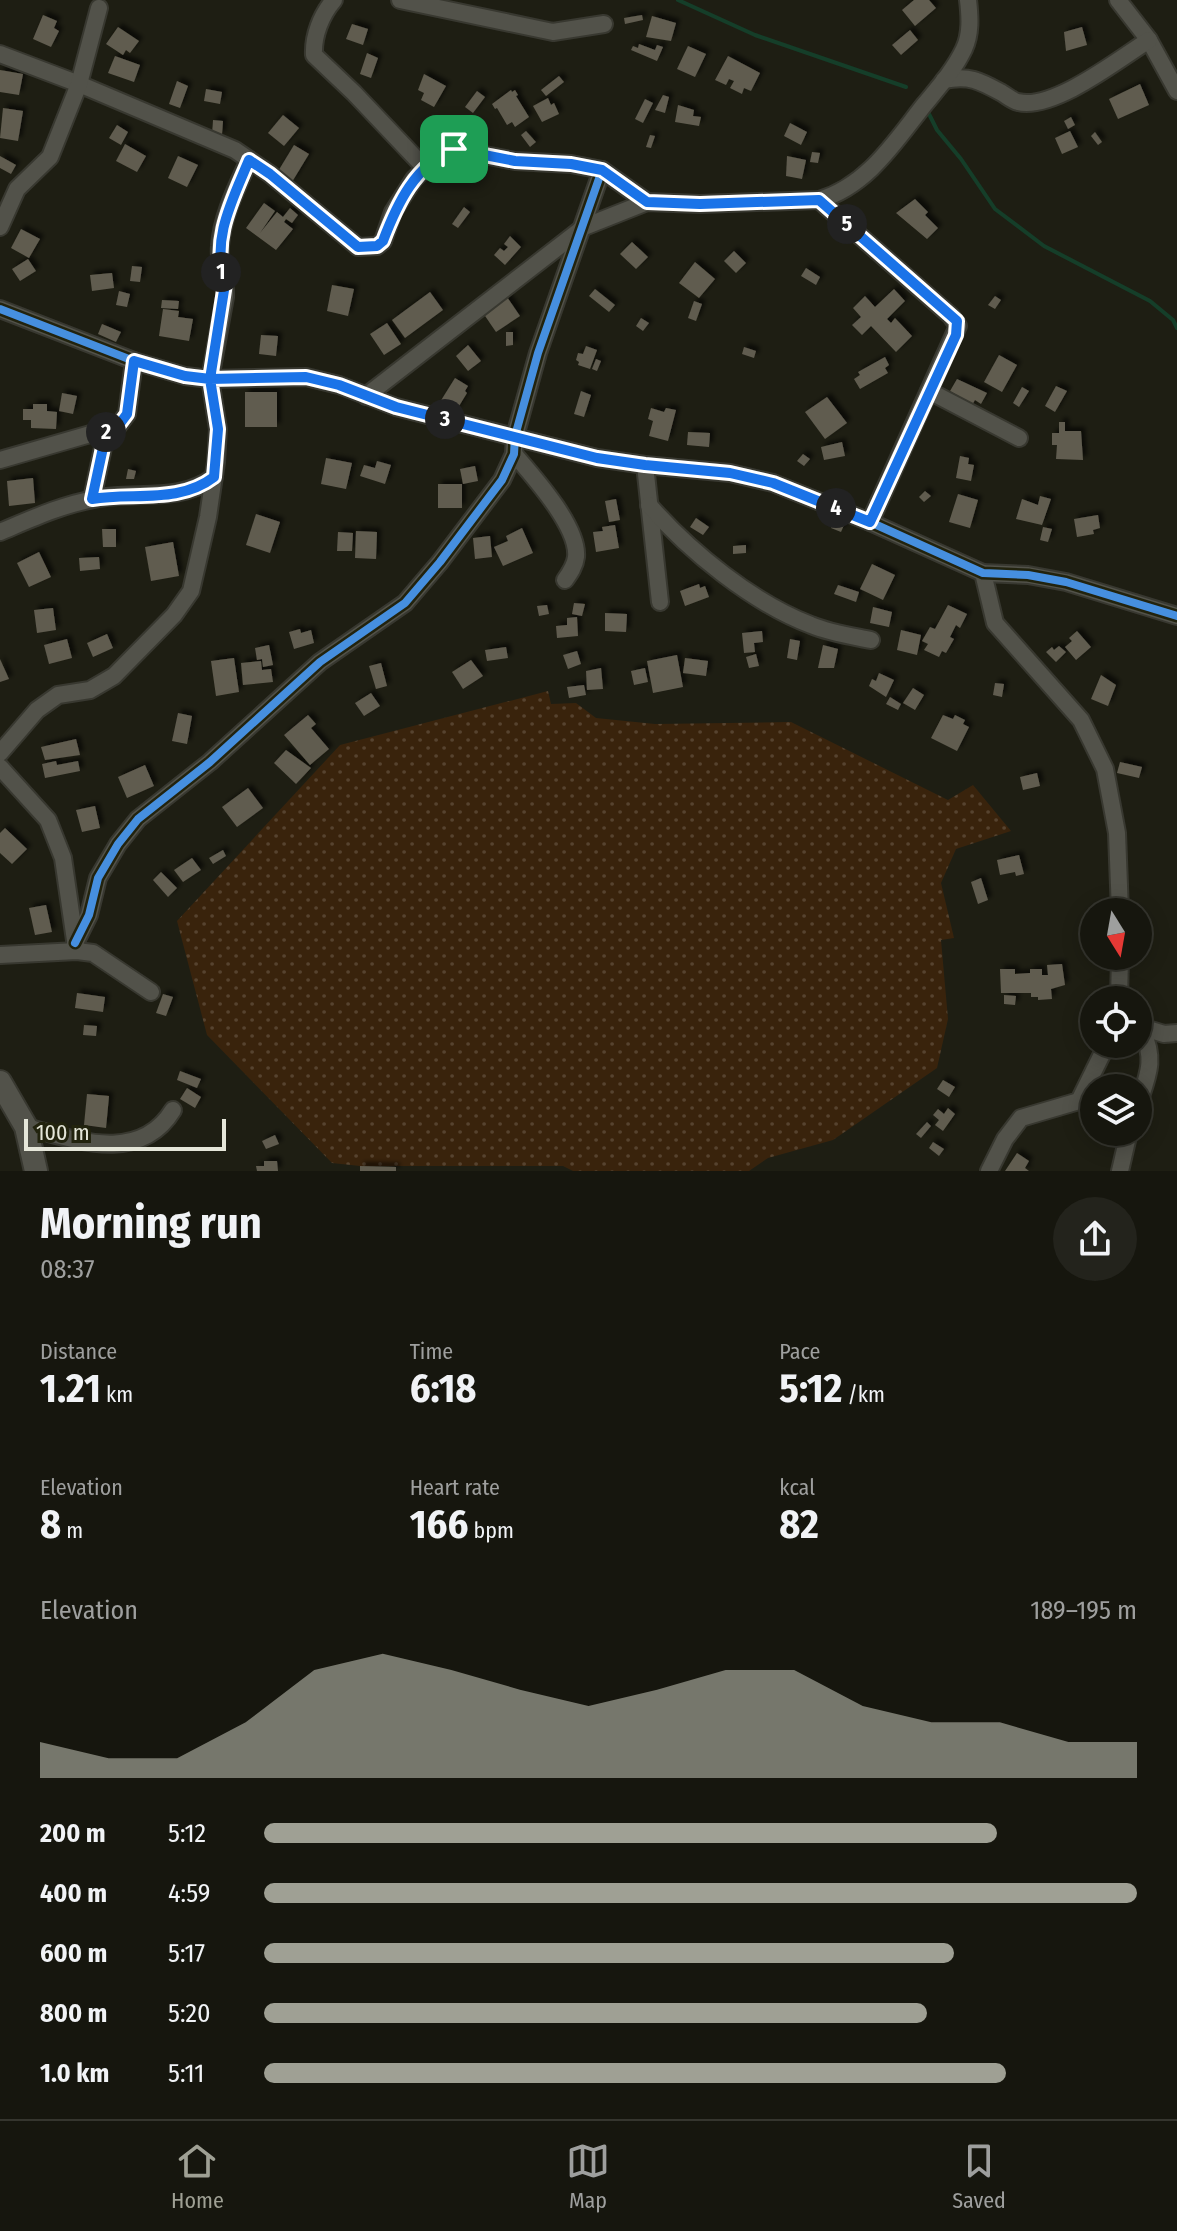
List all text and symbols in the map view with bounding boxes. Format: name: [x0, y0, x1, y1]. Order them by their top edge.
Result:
pin: [420, 115, 488, 183]
icon: arrive: [432, 127, 476, 171]
pin: 5: [827, 204, 867, 244]
text: 5: [842, 210, 852, 237]
pin: 1: [201, 252, 241, 292]
text: 1: [216, 258, 226, 285]
pin: 3: [425, 399, 465, 439]
text: 3: [440, 405, 450, 432]
pin: 2: [86, 412, 126, 452]
text: 2: [101, 418, 111, 445]
pin: 4: [816, 488, 856, 528]
text: 4: [830, 494, 842, 521]
north arrow: [1080, 898, 1152, 970]
map controls: [1080, 898, 1152, 1146]
button: locate: [1080, 986, 1152, 1058]
button: layers: [1080, 1074, 1152, 1146]
scale bar: [24, 1115, 226, 1151]
text: 100 m: [36, 1119, 90, 1146]
text: Morning run: [40, 1197, 262, 1250]
button: share: [1053, 1197, 1137, 1281]
text: 08:37: [40, 1254, 94, 1285]
text: Distance: [40, 1338, 117, 1365]
text: Time: [410, 1338, 453, 1365]
text: Pace: [779, 1338, 820, 1365]
text: 1.21: [40, 1365, 101, 1413]
text: 6:18: [410, 1365, 476, 1413]
text: 5:12: [779, 1365, 842, 1413]
text: km: [101, 1381, 133, 1408]
text: /km: [842, 1381, 885, 1408]
text: Elevation: [40, 1474, 123, 1501]
text: Heart rate: [410, 1474, 500, 1501]
text: kcal: [779, 1474, 815, 1501]
text: 8: [40, 1501, 61, 1549]
text: 166: [410, 1501, 468, 1549]
text: 82: [779, 1501, 819, 1549]
text: m: [61, 1517, 83, 1544]
text: bpm: [468, 1517, 514, 1544]
text: Elevation: [40, 1595, 138, 1626]
text: 189–195 m: [1030, 1595, 1137, 1626]
text: 200 m: [40, 1818, 106, 1849]
text: 5:12: [168, 1818, 206, 1849]
text: 400 m: [40, 1878, 107, 1909]
text: 4:59: [168, 1878, 210, 1909]
text: 600 m: [40, 1938, 107, 1969]
text: 5:17: [168, 1938, 205, 1969]
text: 800 m: [40, 1998, 107, 2029]
text: 5:20: [168, 1998, 210, 2029]
text: 1.0 km: [40, 2058, 109, 2089]
text: 5:11: [168, 2058, 204, 2089]
tab: Home: [171, 2139, 224, 2214]
tab: Map: [566, 2139, 610, 2214]
tab: Saved: [952, 2139, 1006, 2214]

